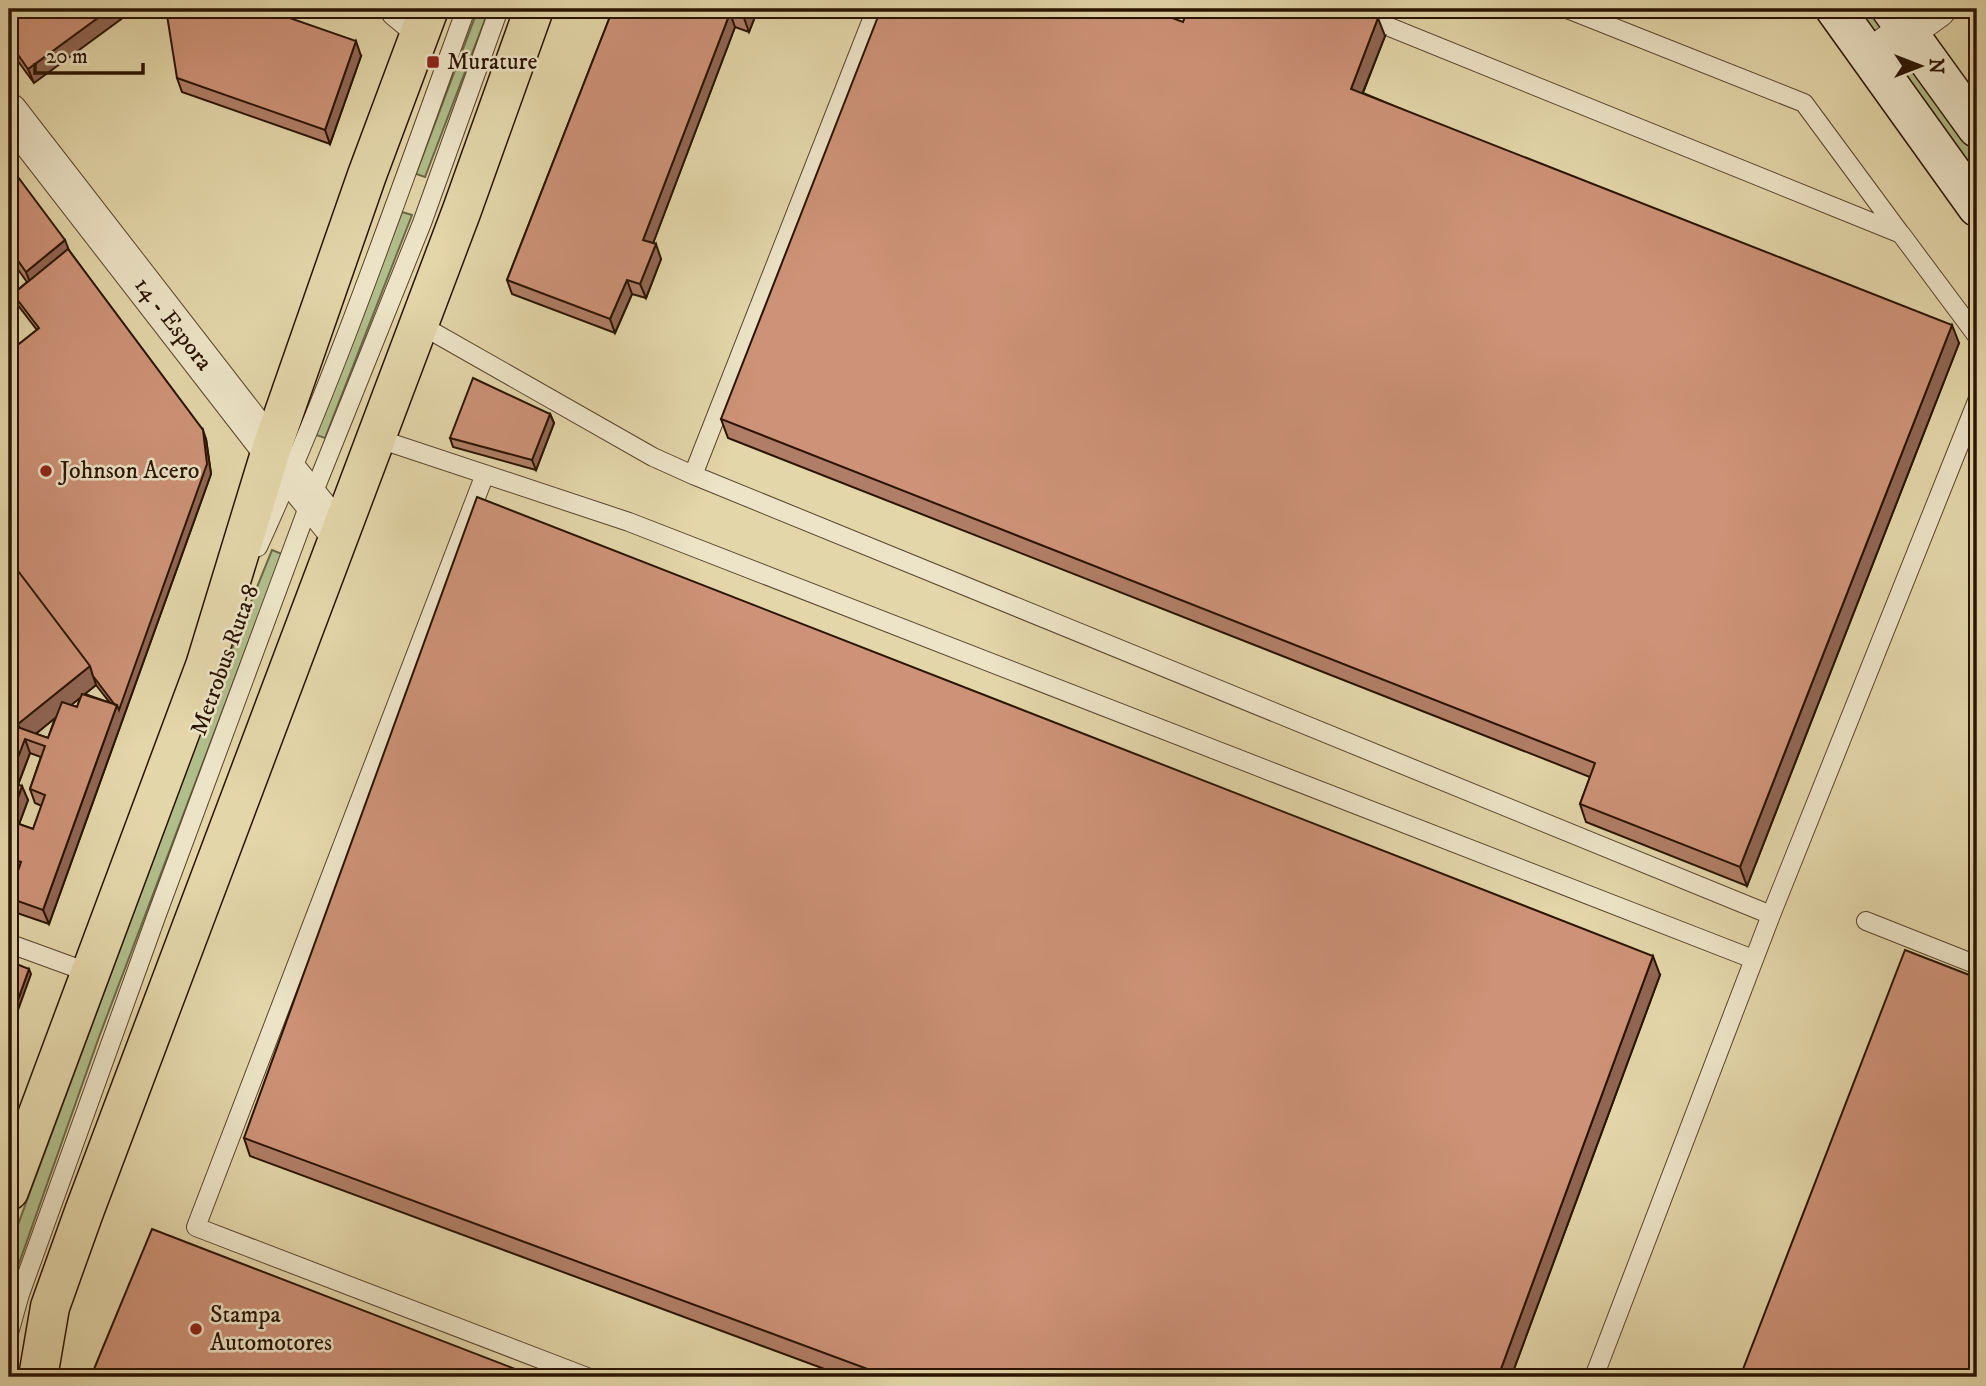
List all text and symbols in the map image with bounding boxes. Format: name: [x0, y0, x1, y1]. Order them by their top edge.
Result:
scale bar: [35, 32, 144, 76]
north arrow: [1884, 32, 1954, 102]
text: 20 m: [46, 44, 88, 70]
place label: Murature: [447, 47, 537, 77]
marker: Murature: [425, 54, 441, 70]
text: N: [1924, 58, 1947, 74]
street label: 14 - Espora: [127, 271, 219, 377]
place label: Johnson Acero: [58, 456, 199, 486]
marker: Johnson Acero: [38, 463, 54, 479]
street label: Metrobus Ruta 8: [184, 580, 266, 740]
place label: Stampa Automotores: [210, 1300, 332, 1358]
marker: Stampa Automotores: [188, 1321, 204, 1337]

